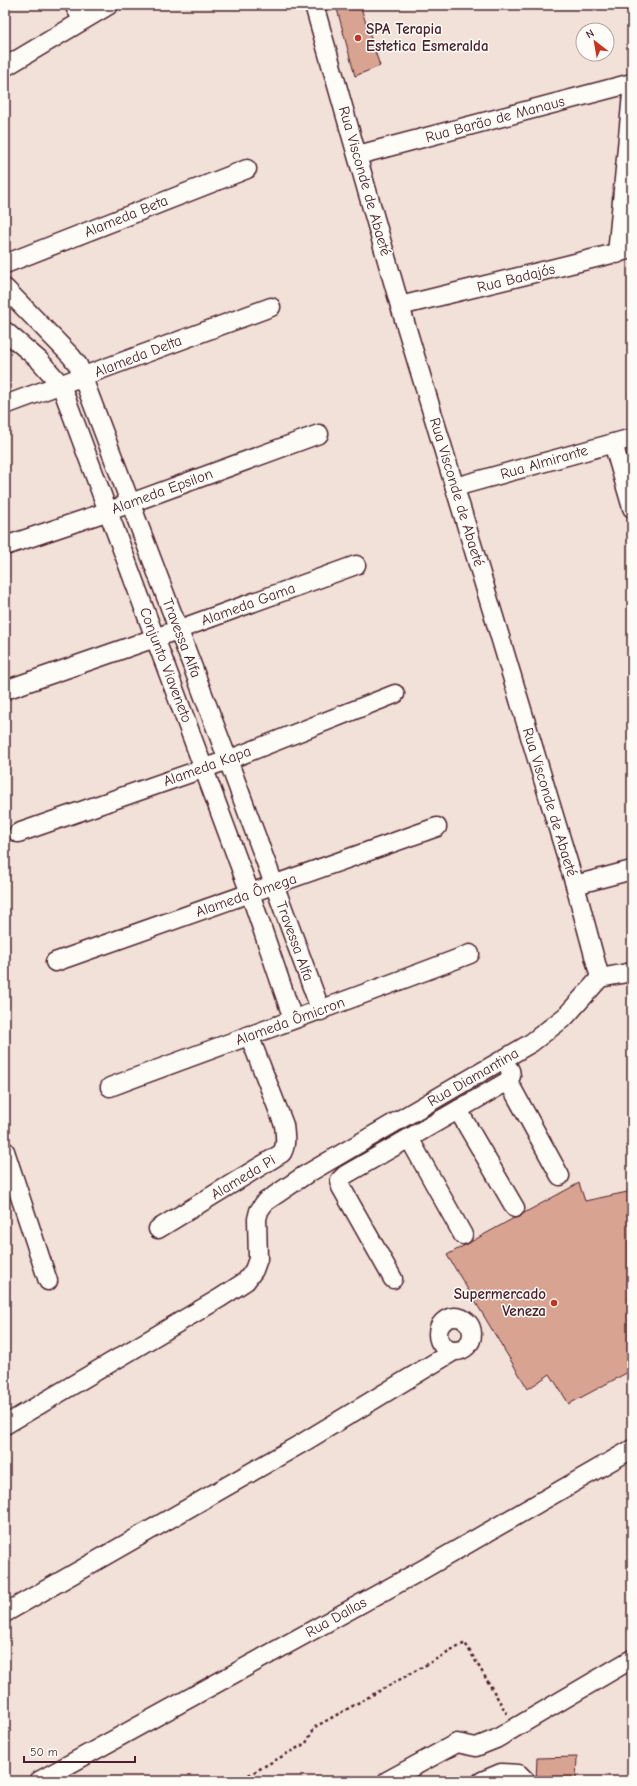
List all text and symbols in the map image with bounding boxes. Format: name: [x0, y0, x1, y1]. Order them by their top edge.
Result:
place label: SPA Terapia Estetica Esmeralda: [366, 20, 489, 55]
north arrow: [575, 22, 615, 62]
text: N: [584, 26, 597, 41]
marker: SPA Terapia Estetica Esmeralda: [353, 33, 363, 43]
street label: Rua Barão de Manaus: [423, 92, 567, 146]
street label: Rua Visconde de Abaeté: [335, 104, 395, 258]
street label: Alameda Beta: [81, 191, 171, 241]
street label: Rua Badajós: [475, 260, 557, 296]
street label: Alameda Delta: [92, 331, 184, 381]
street label: Rua Visconde de Abaeté: [426, 415, 488, 569]
street label: Rua Almirante: [498, 441, 590, 483]
street label: Alameda Epsilon: [109, 464, 215, 518]
street label: Alameda Gama: [198, 579, 298, 629]
street label: Travessa Alfa: [159, 596, 205, 680]
street label: Conjunto Viaveneto: [136, 605, 196, 725]
street label: Rua Visconde de Abaeté: [519, 725, 581, 879]
street label: Alameda Kapa: [161, 742, 253, 790]
street label: Alameda Ômega: [193, 868, 299, 921]
street label: Travessa Alfa: [272, 899, 318, 983]
street label: Alameda Ômicron: [233, 992, 347, 1049]
street label: Rua Diamantina: [424, 1044, 522, 1110]
street label: Alameda Pi: [207, 1151, 279, 1203]
place label: Supermercado Veneza: [454, 1285, 546, 1320]
marker: Supermercado Veneza: [549, 1298, 559, 1308]
street label: Rua Dallas: [302, 1593, 370, 1641]
scale bar: [24, 1738, 135, 1764]
text: 50 m: [30, 1745, 58, 1759]

